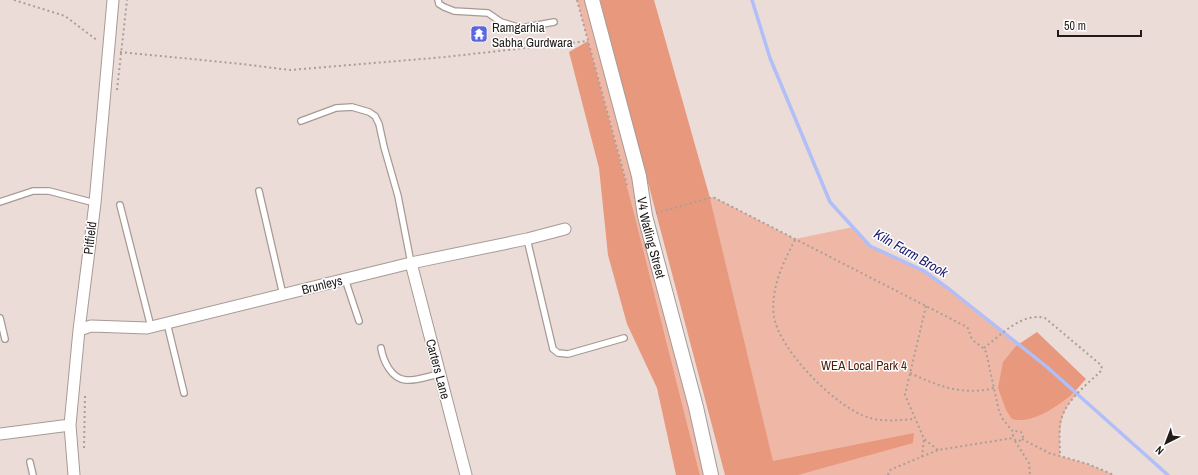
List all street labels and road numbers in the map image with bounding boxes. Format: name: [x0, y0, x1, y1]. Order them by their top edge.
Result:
street label: V4 Watling Street: [634, 196, 670, 280]
street label: Pitfield: [80, 220, 100, 256]
street label: Brunleys: [300, 272, 344, 298]
street label: Carters Lane: [422, 337, 454, 401]

